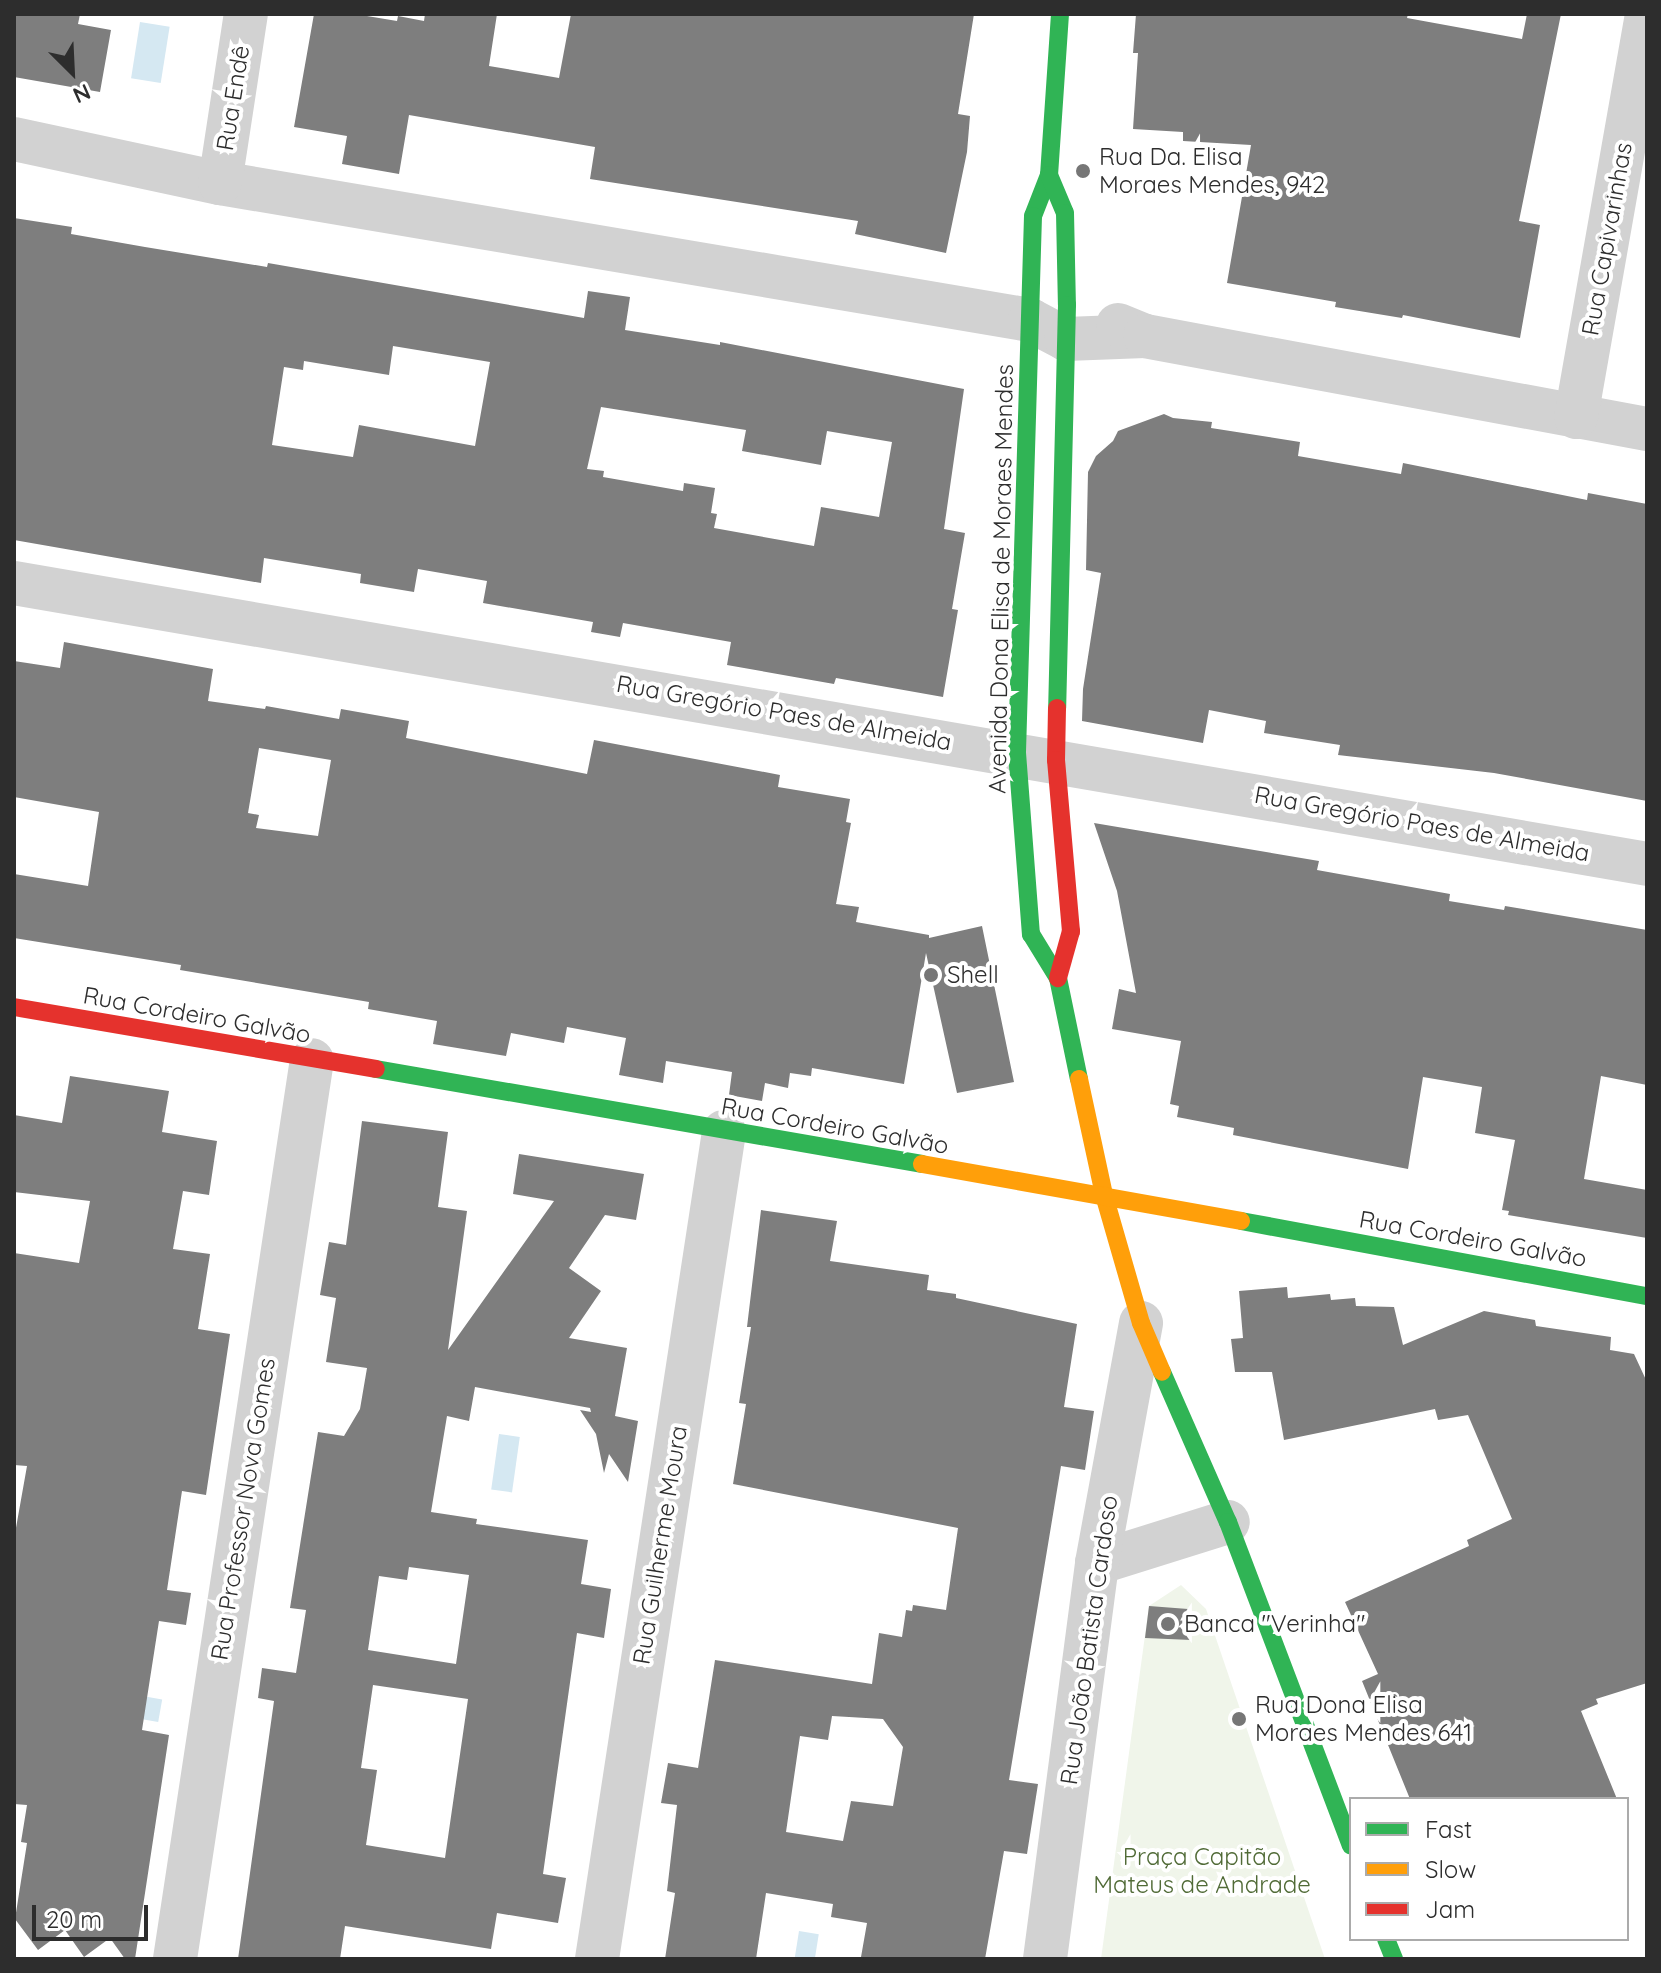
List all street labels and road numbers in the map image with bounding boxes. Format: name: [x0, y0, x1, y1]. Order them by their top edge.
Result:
street label: Rua Endê: [210, 43, 256, 153]
street label: Rua Capivarinhas: [1576, 140, 1638, 338]
street label: Avenida Dona Elisa de Moraes Mendes: [983, 364, 1019, 794]
street label: Rua Gregório Paes de Almeida: [614, 669, 954, 757]
street label: Rua Gregório Paes de Almeida: [1252, 780, 1592, 868]
street label: Rua Cordeiro Galvão: [81, 981, 313, 1049]
street label: Rua Cordeiro Galvão: [719, 1092, 951, 1160]
street label: Rua Cordeiro Galvão: [1357, 1205, 1589, 1273]
street label: Rua Professor Nova Gomes: [205, 1356, 281, 1662]
street label: Rua Guilherme Moura: [627, 1423, 693, 1667]
street label: Rua João Batista Cardoso: [1054, 1493, 1124, 1787]

